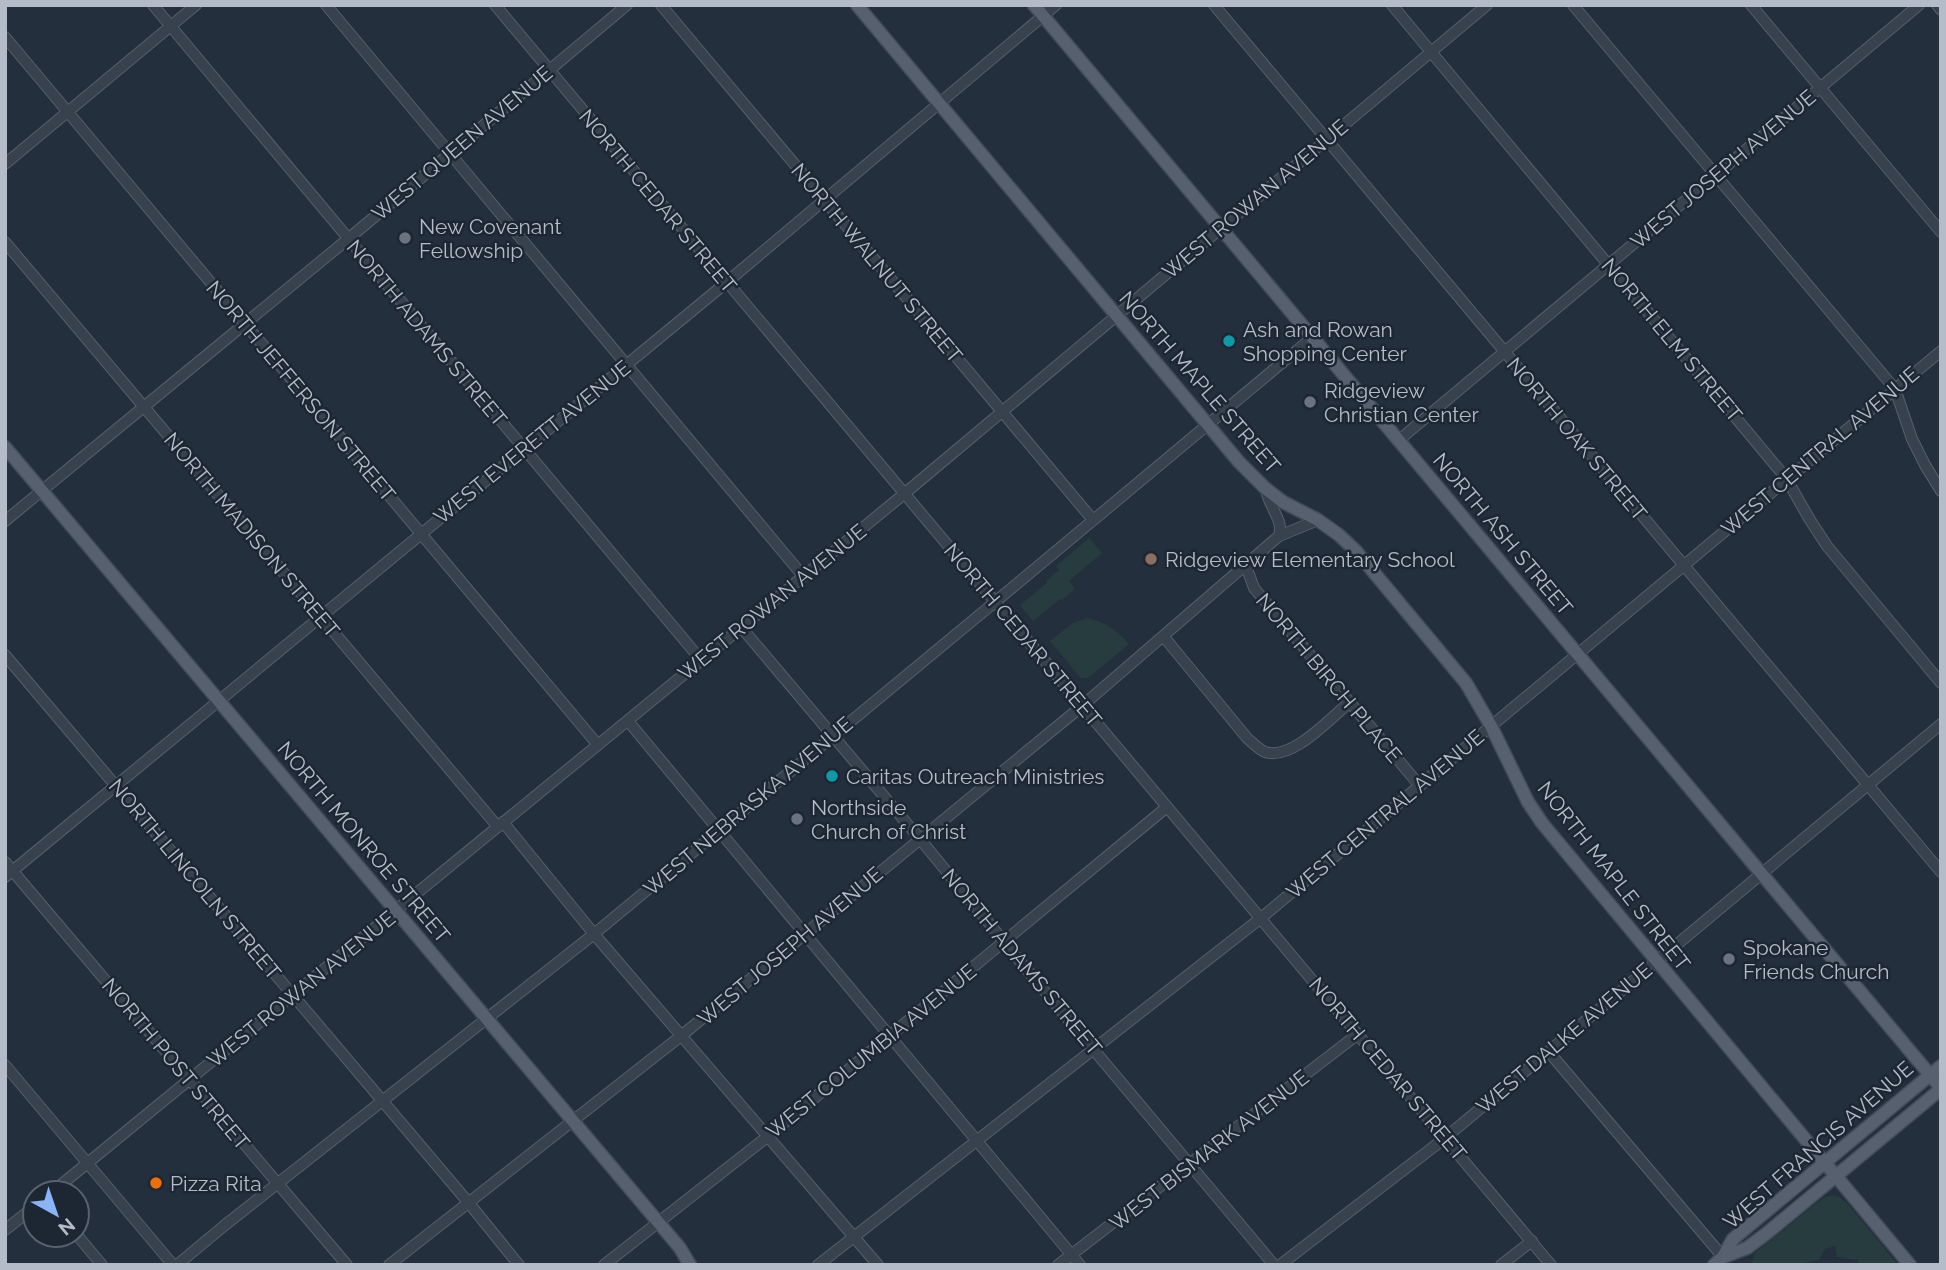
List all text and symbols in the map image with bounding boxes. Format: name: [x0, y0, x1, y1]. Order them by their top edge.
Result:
street label: WEST QUEEN AVENUE: [367, 60, 557, 226]
street label: WEST JOSEPH AVENUE: [1625, 84, 1821, 254]
street label: NORTH CEDAR STREET: [574, 104, 742, 298]
street label: WEST ROWAN AVENUE: [1157, 114, 1353, 284]
street label: NORTH WALNUT STREET: [786, 158, 968, 368]
place label: New Covenant Fellowship: [419, 214, 561, 263]
marker: New Covenant Fellowship: [397, 230, 413, 246]
street label: NORTH ADAMS STREET: [342, 235, 512, 431]
street label: NORTH ELM STREET: [1596, 253, 1748, 427]
street label: NORTH JEFFERSON STREET: [201, 276, 401, 507]
street label: NORTH MAPLE STREET: [1114, 286, 1286, 478]
place label: Ash and Rowan Shopping Center: [1243, 317, 1408, 366]
marker: Ash and Rowan Shopping Center: [1221, 333, 1237, 349]
street label: NORTH OAK STREET: [1502, 352, 1653, 526]
street label: WEST EVERETT AVENUE: [429, 355, 635, 529]
street label: WEST CENTRAL AVENUE: [1716, 361, 1924, 541]
place label: Ridgeview Christian Center: [1324, 378, 1479, 427]
marker: Ridgeview Christian Center: [1302, 394, 1318, 410]
street label: NORTH MADISON STREET: [159, 427, 345, 643]
street label: NORTH ASH STREET: [1428, 448, 1578, 620]
street label: WEST ROWAN AVENUE: [673, 518, 871, 686]
street label: NORTH CEDAR STREET: [939, 538, 1107, 732]
place label: Ridgeview Elementary School: [1165, 547, 1455, 572]
marker: Ridgeview Elementary School: [1143, 551, 1159, 567]
street label: NORTH BIRCH PLACE: [1251, 588, 1407, 768]
street label: WEST NEBRASKA AVENUE: [639, 711, 857, 901]
street label: WEST CENTRAL AVENUE: [1281, 724, 1489, 904]
street label: NORTH MONROE STREET: [273, 736, 456, 948]
place label: Caritas Outreach Ministries: [846, 764, 1104, 789]
marker: Caritas Outreach Ministries: [824, 768, 840, 784]
street label: NORTH LINCOLN STREET: [104, 774, 286, 985]
street label: NORTH MAPLE STREET: [1532, 777, 1696, 976]
place label: Northside Church of Christ: [811, 795, 966, 844]
marker: Northside Church of Christ: [789, 811, 805, 827]
street label: WEST JOSEPH AVENUE: [692, 861, 888, 1031]
street label: NORTH ADAMS STREET: [937, 864, 1107, 1060]
street label: WEST ROWAN AVENUE: [202, 905, 400, 1073]
place label: Spokane Friends Church: [1743, 935, 1890, 984]
marker: Spokane Friends Church: [1721, 951, 1737, 967]
street label: WEST DALKE AVENUE: [1471, 957, 1657, 1119]
street label: WEST COLUMBIA AVENUE: [761, 958, 981, 1144]
street label: NORTH CEDAR STREET: [1304, 972, 1472, 1166]
street label: NORTH POST STREET: [97, 973, 255, 1155]
street label: WEST FRANCIS AVENUE: [1718, 1056, 1918, 1234]
street label: WEST BISMARK AVENUE: [1104, 1064, 1314, 1236]
place label: Pizza Rita: [170, 1171, 262, 1196]
marker: Pizza Rita: [148, 1175, 164, 1191]
north arrow: [21, 1179, 91, 1249]
text: N: [54, 1214, 80, 1240]

